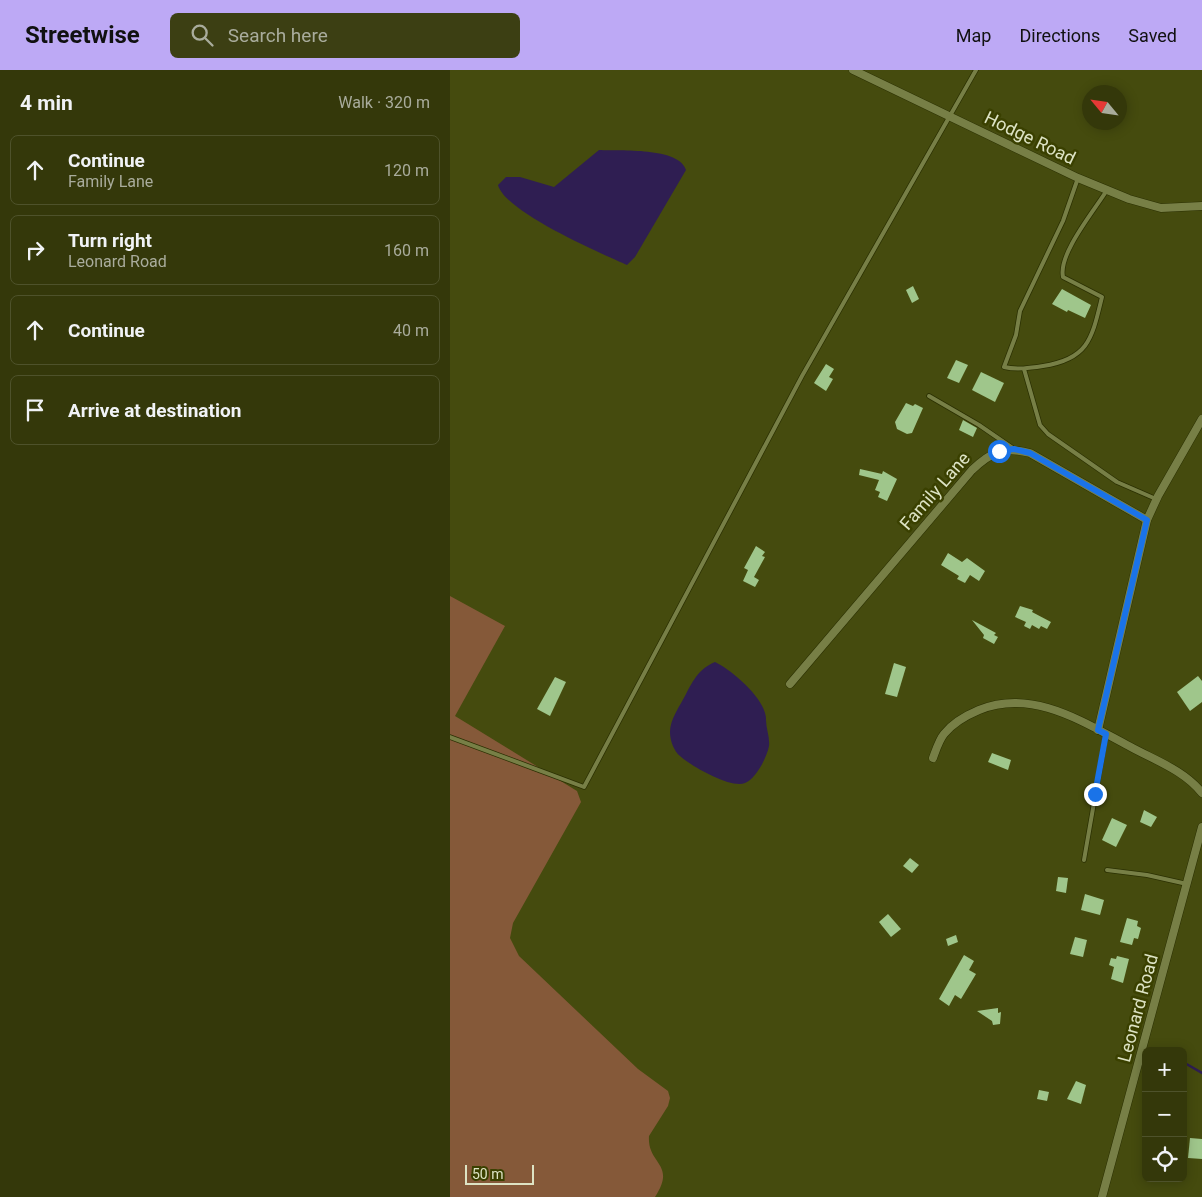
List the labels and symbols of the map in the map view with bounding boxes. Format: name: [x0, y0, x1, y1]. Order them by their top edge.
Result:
north arrow: [1082, 85, 1127, 130]
street label: Hodge Road: [981, 106, 1079, 169]
route start: [988, 440, 1011, 463]
street label: Family Lane: [895, 448, 974, 534]
route end: [1084, 783, 1107, 806]
street label: Leonard Road: [1113, 951, 1162, 1064]
scale bar: [465, 1162, 534, 1185]

